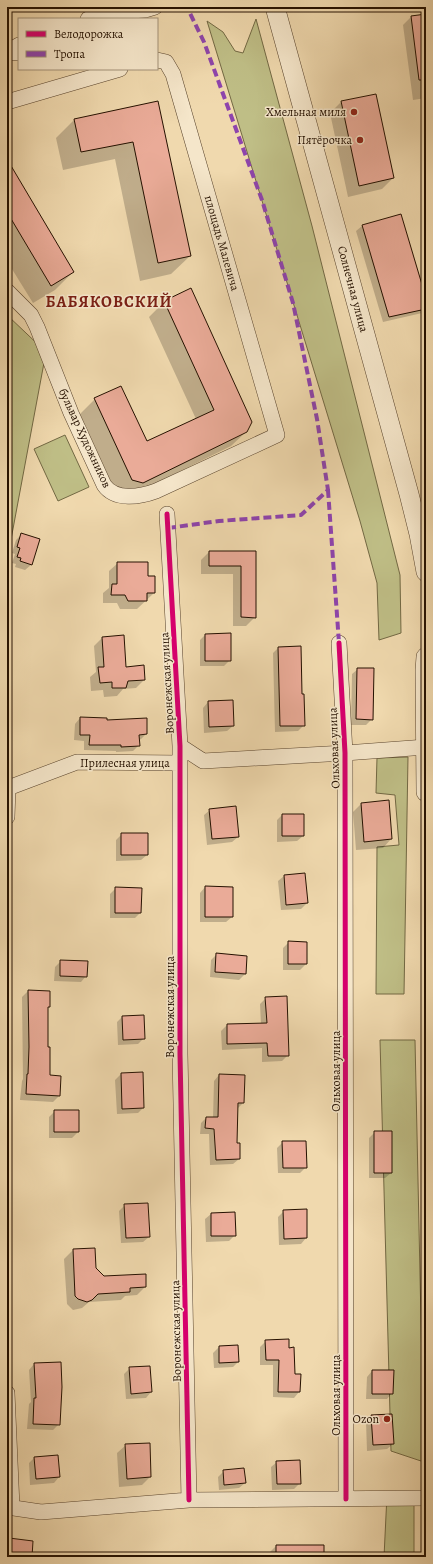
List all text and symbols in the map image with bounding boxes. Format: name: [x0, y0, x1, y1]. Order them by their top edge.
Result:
legend: [18, 18, 158, 70]
text: Велодорожка: [54, 26, 124, 42]
text: Тропа: [54, 46, 85, 62]
place label: Хмельная миля: [266, 104, 346, 120]
marker: Хмельная миля: [349, 107, 359, 117]
place label: Пятёрочка: [297, 132, 352, 148]
marker: Пятёрочка: [355, 135, 365, 145]
street label: площадь Малевича: [201, 193, 243, 293]
street label: Солнечная улица: [334, 244, 372, 334]
district label: БАБЯКОВСКИЙ: [46, 291, 173, 313]
street label: бульвар Художников: [55, 386, 115, 491]
street label: Воронежская улица: [156, 631, 178, 734]
street label: Ольховая улица: [325, 707, 343, 789]
street label: Прилесная улица: [80, 755, 170, 771]
street label: Воронежская улица: [162, 956, 178, 1058]
street label: Ольховая улица: [328, 1030, 344, 1112]
street label: Воронежская улица: [167, 1279, 185, 1382]
street label: Ольховая улица: [328, 1354, 344, 1436]
place label: Ozon: [353, 1411, 379, 1427]
marker: Ozon: [382, 1414, 392, 1424]

